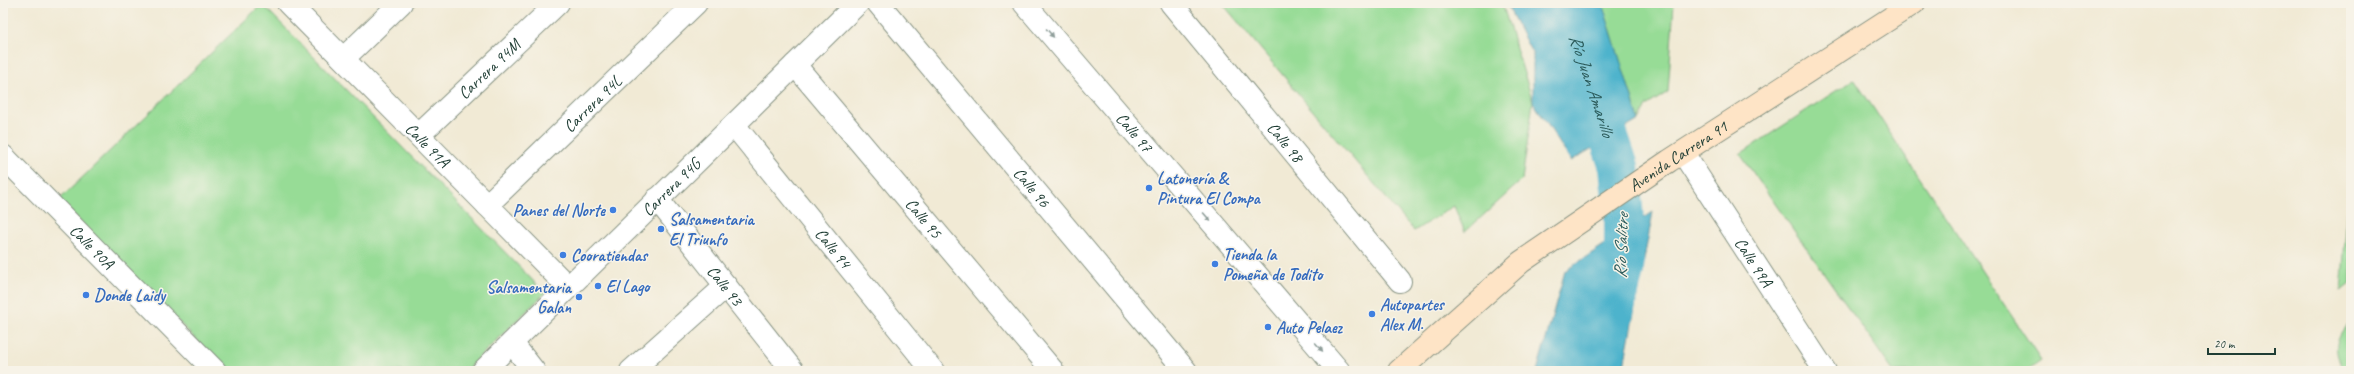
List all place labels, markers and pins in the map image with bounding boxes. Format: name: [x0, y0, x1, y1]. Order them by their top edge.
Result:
place label: Latonería & Pintura El Compa: [1157, 168, 1262, 209]
marker: Latonería & Pintura El Compa: [1144, 183, 1154, 193]
place label: Panes del Norte: [513, 200, 606, 221]
marker: Panes del Norte: [608, 205, 618, 215]
place label: Salsamentaria El Triunfo: [669, 209, 756, 250]
marker: Salsamentaria El Triunfo: [656, 224, 666, 234]
place label: Tienda la Pomeña de Todito: [1223, 244, 1324, 285]
place label: Cooratiendas: [571, 245, 649, 266]
marker: Cooratiendas: [558, 250, 568, 260]
marker: Tienda la Pomeña de Todito: [1210, 259, 1220, 269]
place label: El Lago: [606, 276, 651, 297]
place label: Salsamentaria Galan: [486, 277, 573, 318]
marker: El Lago: [593, 281, 603, 291]
place label: Donde Laidy: [94, 285, 167, 306]
marker: Donde Laidy: [81, 290, 91, 300]
marker: Salsamentaria Galan: [574, 292, 584, 302]
place label: Autopartes Alex M.: [1380, 294, 1446, 335]
marker: Autopartes Alex M.: [1367, 309, 1377, 319]
place label: Auto Pelaez: [1276, 317, 1344, 338]
marker: Auto Pelaez: [1263, 322, 1273, 332]

